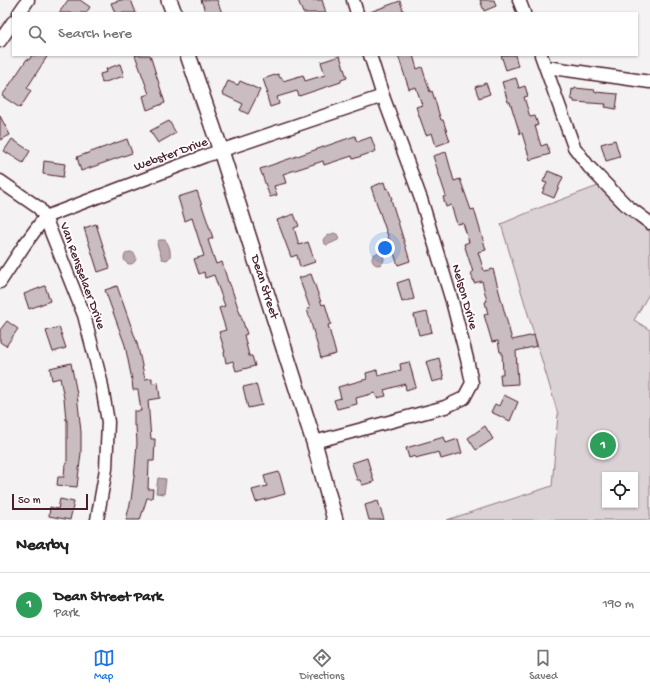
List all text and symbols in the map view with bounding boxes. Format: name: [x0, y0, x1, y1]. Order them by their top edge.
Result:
search box: [12, 12, 638, 56]
icon: search: [26, 23, 48, 45]
text: Search here: [58, 25, 132, 43]
street label: Webster Drive: [132, 135, 210, 175]
street label: Van Rensselaer Drive: [55, 220, 108, 332]
your location: [375, 238, 395, 258]
street label: Dean Street: [246, 252, 282, 322]
street label: Nelson Drive: [448, 263, 481, 332]
pin: 1: [590, 430, 616, 460]
map controls: [602, 472, 638, 508]
button: locate: [602, 472, 638, 508]
scale bar: [12, 492, 88, 511]
text: 50 m: [18, 495, 40, 507]
text: Nearby: [16, 536, 69, 556]
text: Dean Street Park: [54, 588, 163, 606]
text: 1: [26, 597, 32, 612]
text: 190 m: [603, 597, 634, 612]
text: Park: [54, 606, 79, 621]
tab: Map: [93, 647, 115, 683]
tab: Directions: [300, 647, 344, 683]
tab: Saved: [529, 647, 557, 683]

